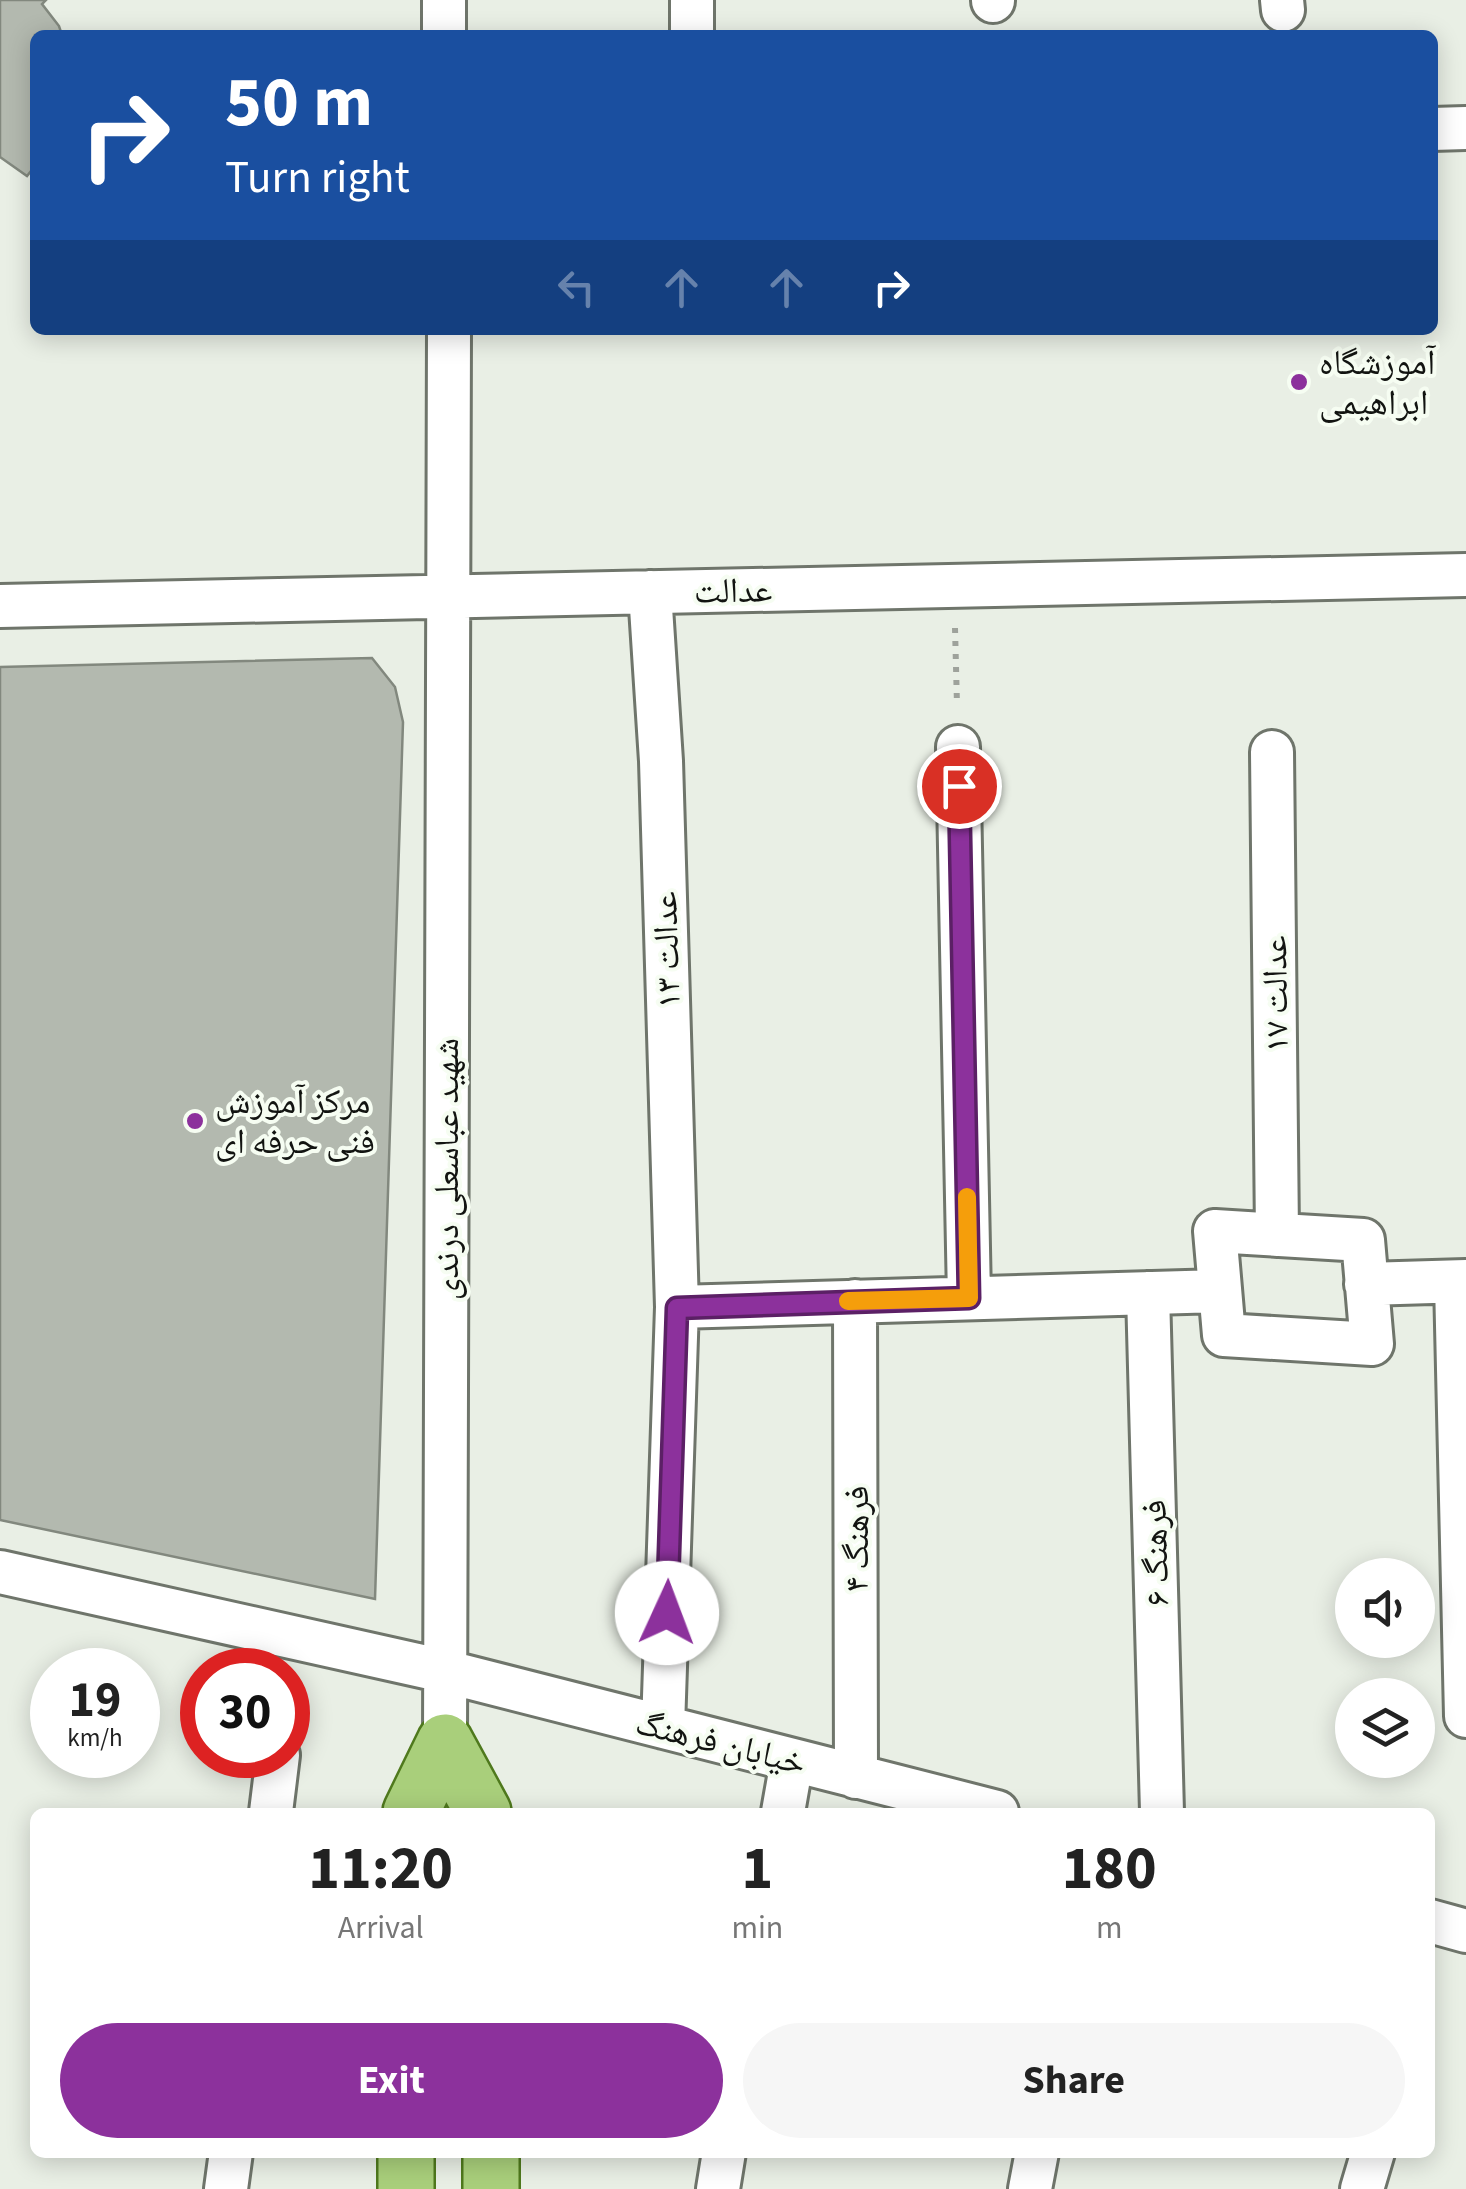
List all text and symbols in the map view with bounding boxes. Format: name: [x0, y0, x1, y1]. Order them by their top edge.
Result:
text: 50 m: [225, 53, 373, 153]
icon: right: [60, 70, 190, 200]
text: Turn right: [225, 146, 410, 210]
icon: left: [549, 260, 604, 315]
icon: ahead: [654, 260, 709, 315]
icon: ahead: [759, 260, 814, 315]
icon: right: [864, 260, 919, 315]
place label: آموزشگاه ابراهیمی: [1319, 338, 1437, 428]
marker: آموزشگاه ابراهیمی: [1288, 371, 1310, 393]
street label: عدالت: [693, 565, 773, 617]
pin: [917, 744, 1002, 829]
icon: arrive: [932, 759, 987, 814]
street label: عدالت ۱۳: [640, 891, 694, 1009]
street label: عدالت ۱۷: [1250, 935, 1302, 1053]
street label: شهید عباسعلی درندی: [422, 1038, 472, 1300]
place label: مرکز آموزش فنی حرفه ای: [215, 1077, 375, 1167]
marker: مرکز آموزش فنی حرفه ای: [184, 1110, 206, 1132]
street label: فرهنگ ۴: [832, 1486, 882, 1592]
street label: فرهنگ ۶: [1129, 1499, 1183, 1607]
map controls: [1335, 1558, 1435, 1778]
button: sound: [1335, 1558, 1435, 1658]
position arrow: [615, 1561, 719, 1665]
speed limit sign: 30: [180, 1648, 310, 1778]
text: 19: [69, 1665, 121, 1736]
button: layers: [1335, 1678, 1435, 1778]
street label: خیابان فرهنگ: [630, 1698, 811, 1788]
text: km/h: [67, 1720, 123, 1756]
text: 11:20: [308, 1827, 453, 1912]
text: 1: [742, 1827, 773, 1912]
text: 180: [1062, 1827, 1157, 1912]
text: Arrival: [338, 1905, 424, 1951]
text: min: [731, 1905, 783, 1951]
text: m: [1096, 1905, 1122, 1951]
button: Exit: [60, 2023, 723, 2138]
button: Share: [743, 2023, 1405, 2138]

